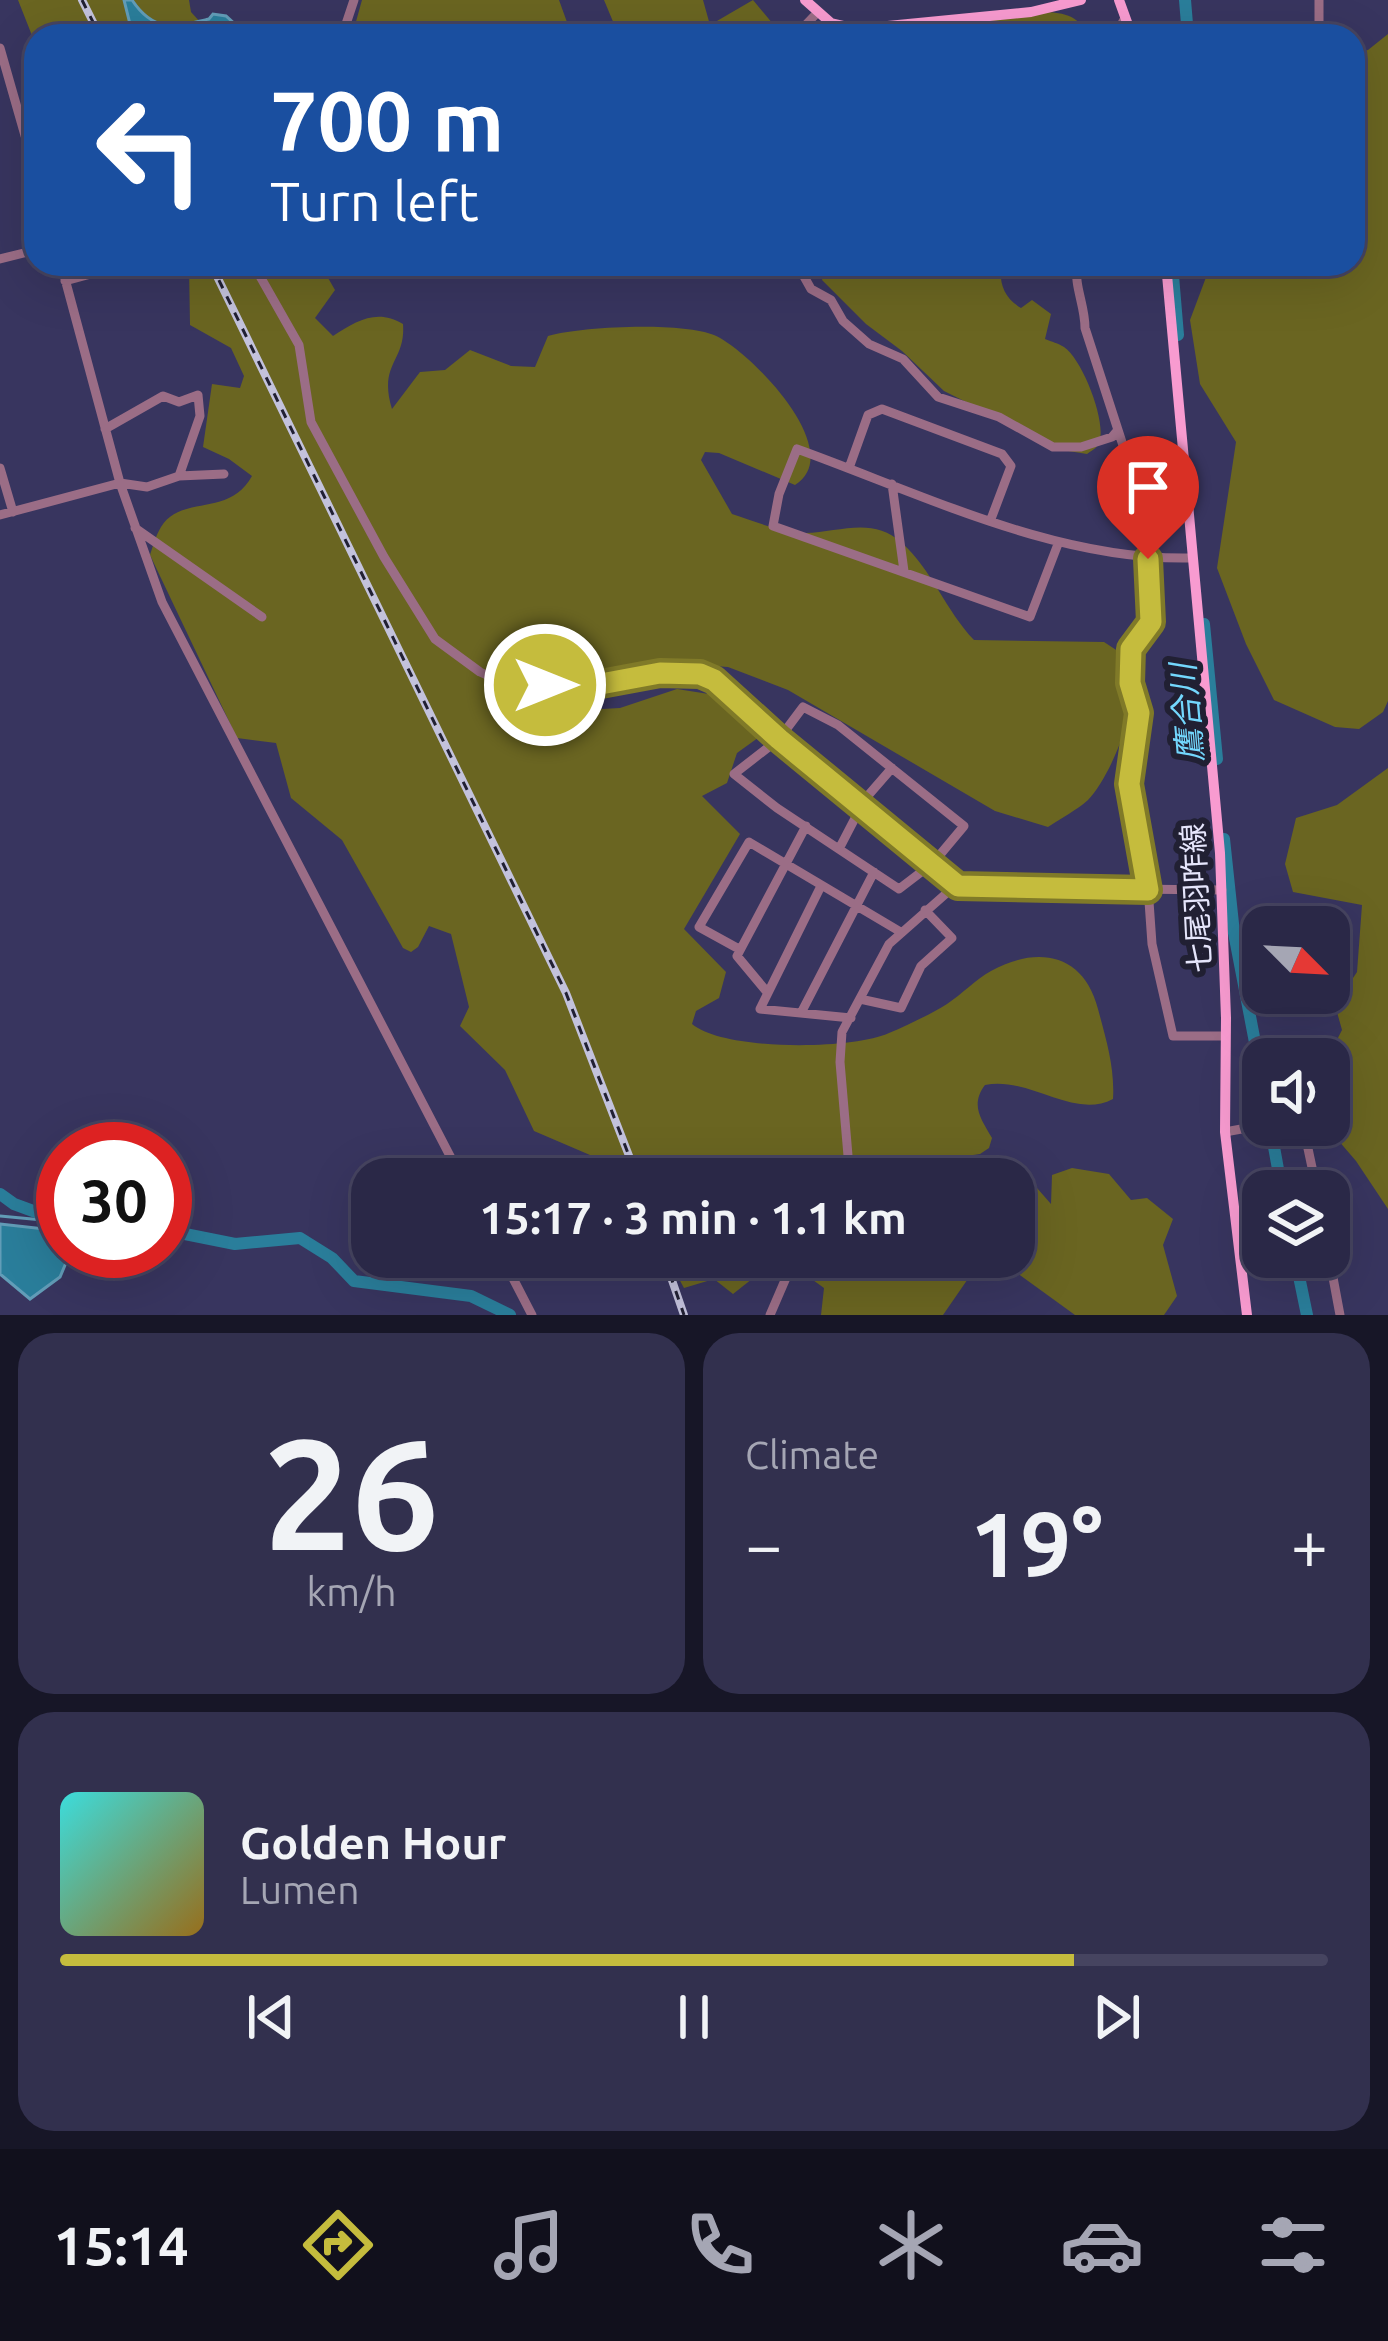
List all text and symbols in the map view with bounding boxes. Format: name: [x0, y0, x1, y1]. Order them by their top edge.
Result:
icon: left: [72, 72, 228, 228]
text: 700 m: [270, 73, 504, 167]
text: Turn left: [270, 171, 479, 231]
pin: [1097, 436, 1199, 559]
icon: arrive: [1115, 454, 1181, 520]
position arrow: [482, 622, 608, 748]
water label: 鷹合川: [1163, 659, 1209, 764]
street label: 七尾羽咋線: [1175, 822, 1217, 974]
north arrow: [1242, 906, 1350, 1014]
map controls: [1242, 906, 1350, 1278]
button: sound: [1242, 1038, 1350, 1146]
speed limit sign: 30: [36, 1122, 192, 1278]
button: layers: [1242, 1170, 1350, 1278]
text: 15:17 · 3 min · 1.1 km: [479, 1192, 907, 1243]
text: 26: [264, 1405, 439, 1579]
text: Climate: [745, 1433, 879, 1476]
text: 19°: [970, 1493, 1103, 1594]
text: −: [745, 1507, 782, 1581]
text: +: [1291, 1507, 1328, 1581]
text: km/h: [306, 1570, 397, 1613]
text: Golden Hour: [240, 1817, 506, 1868]
text: Lumen: [240, 1868, 360, 1911]
icon: previous: [238, 1984, 304, 2050]
icon: pause: [661, 1984, 727, 2050]
icon: next: [1084, 1984, 1150, 2050]
icon: directions: [296, 2203, 380, 2287]
icon: music: [487, 2203, 571, 2287]
icon: phone: [678, 2203, 762, 2287]
icon: climate: [869, 2203, 953, 2287]
icon: car: [1060, 2203, 1144, 2287]
icon: filters: [1251, 2203, 1335, 2287]
text: 15:14: [53, 2215, 189, 2275]

